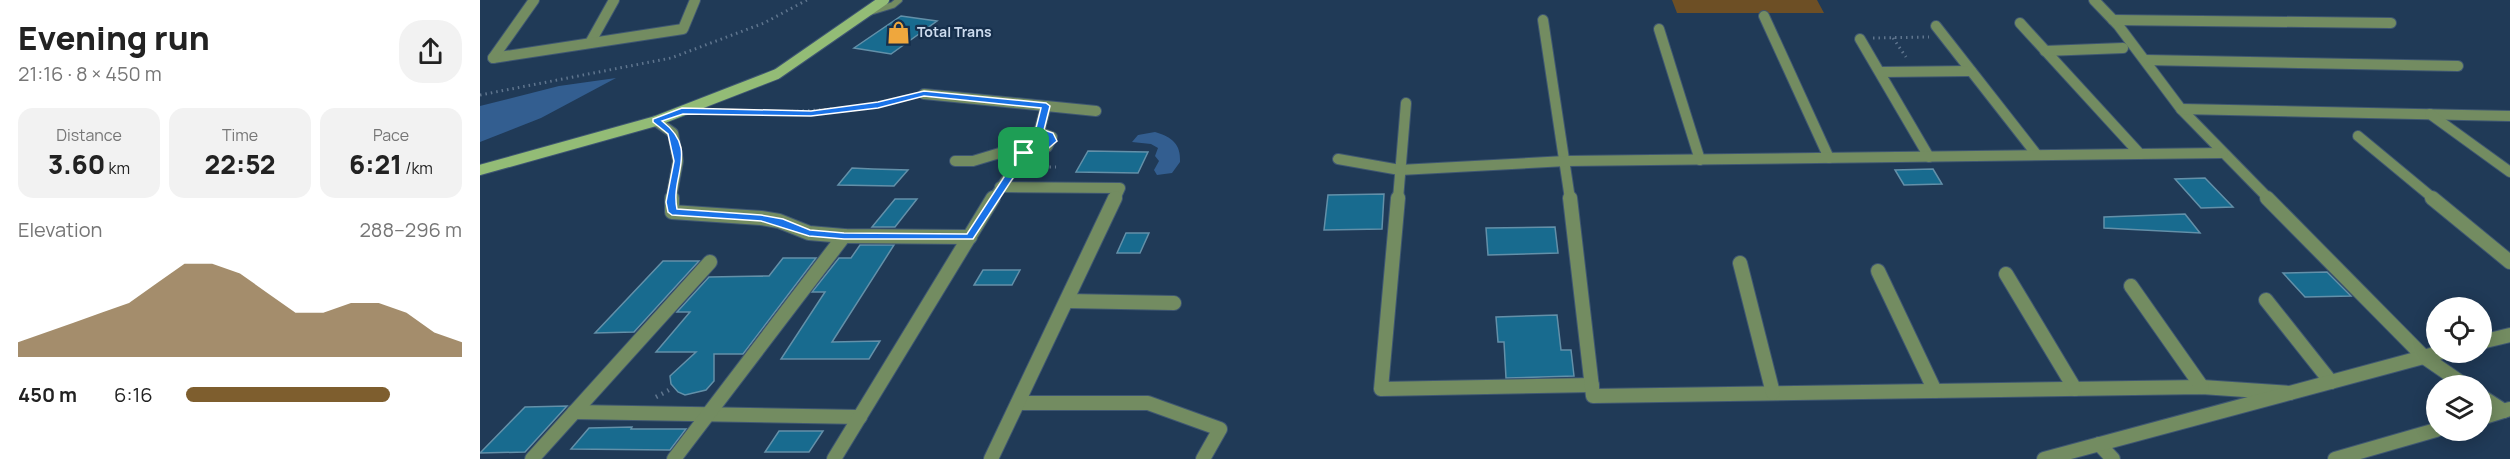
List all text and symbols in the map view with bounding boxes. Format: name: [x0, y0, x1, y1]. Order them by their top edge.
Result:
text: Evening run: [18, 15, 210, 60]
shop icon: Total Trans: [886, 19, 912, 45]
button: share: [399, 20, 462, 83]
place label: Total Trans: [917, 22, 992, 41]
text: 21:16 · 8 × 450 m: [18, 60, 162, 87]
text: Distance: [56, 124, 122, 146]
text: Time: [222, 124, 258, 146]
text: Pace: [373, 124, 409, 146]
pin: [998, 127, 1049, 178]
icon: arrive: [1007, 136, 1040, 169]
text: 3.60: [48, 146, 105, 182]
text: 22:52: [204, 146, 276, 182]
text: 6:21: [349, 146, 402, 182]
text: km: [105, 157, 130, 179]
text: /km: [402, 157, 433, 179]
text: Elevation: [18, 216, 102, 243]
text: 288–296 m: [359, 216, 462, 243]
map controls: [2426, 297, 2492, 441]
button: locate: [2426, 297, 2492, 363]
button: layers: [2426, 375, 2492, 441]
text: 450 m: [18, 381, 77, 408]
text: 6:16: [114, 381, 153, 408]

